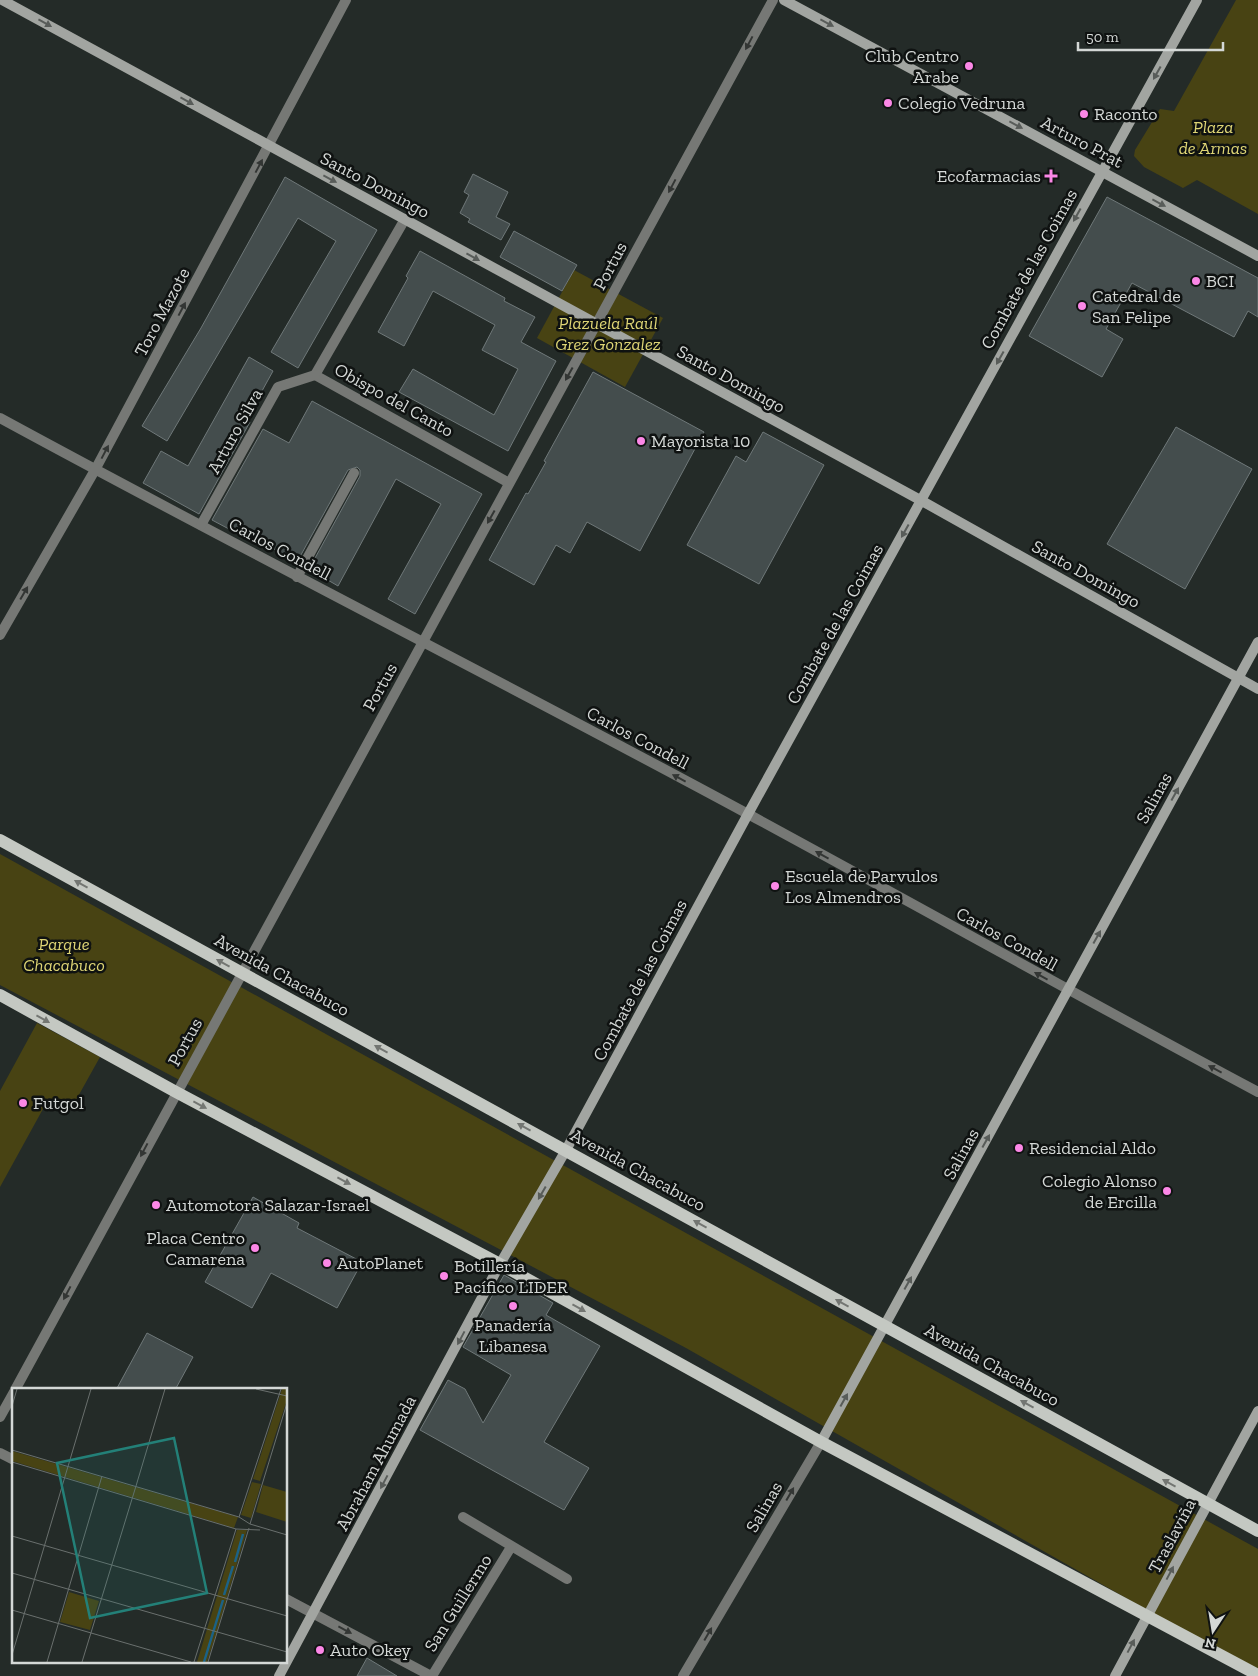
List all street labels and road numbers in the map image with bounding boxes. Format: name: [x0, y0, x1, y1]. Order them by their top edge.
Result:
street label: Arturo Prat: [1037, 111, 1127, 173]
street label: Santo Domingo: [317, 147, 433, 223]
street label: Combate de las Coimas: [976, 185, 1082, 353]
street label: Portus: [588, 238, 632, 294]
street label: Toro Mazote: [129, 264, 195, 360]
street label: Santo Domingo: [673, 340, 789, 418]
street label: Obispo del Canto: [331, 358, 457, 442]
street label: Arturo Silva: [203, 384, 268, 477]
street label: Carlos Condell: [225, 513, 335, 585]
street label: Santo Domingo: [1028, 535, 1144, 613]
street label: Combate de las Coimas: [782, 540, 888, 708]
street label: Portus: [358, 659, 402, 715]
street label: Carlos Condell: [583, 702, 693, 774]
street label: Salinas: [1131, 769, 1177, 827]
street label: Combate de las Coimas: [588, 895, 692, 1065]
street label: Carlos Condell: [952, 902, 1062, 976]
street label: Avenida Chacabuco: [211, 929, 353, 1021]
street label: Portus: [163, 1014, 207, 1070]
street label: Avenida Chacabuco: [567, 1124, 709, 1216]
street label: Salinas: [938, 1125, 984, 1183]
street label: Avenida Chacabuco: [921, 1319, 1063, 1411]
street label: Abraham Ahumada: [331, 1391, 421, 1534]
street label: Salinas: [741, 1478, 787, 1536]
street label: Traslaviña: [1143, 1495, 1201, 1577]
street label: San Guillermo: [419, 1550, 497, 1656]

